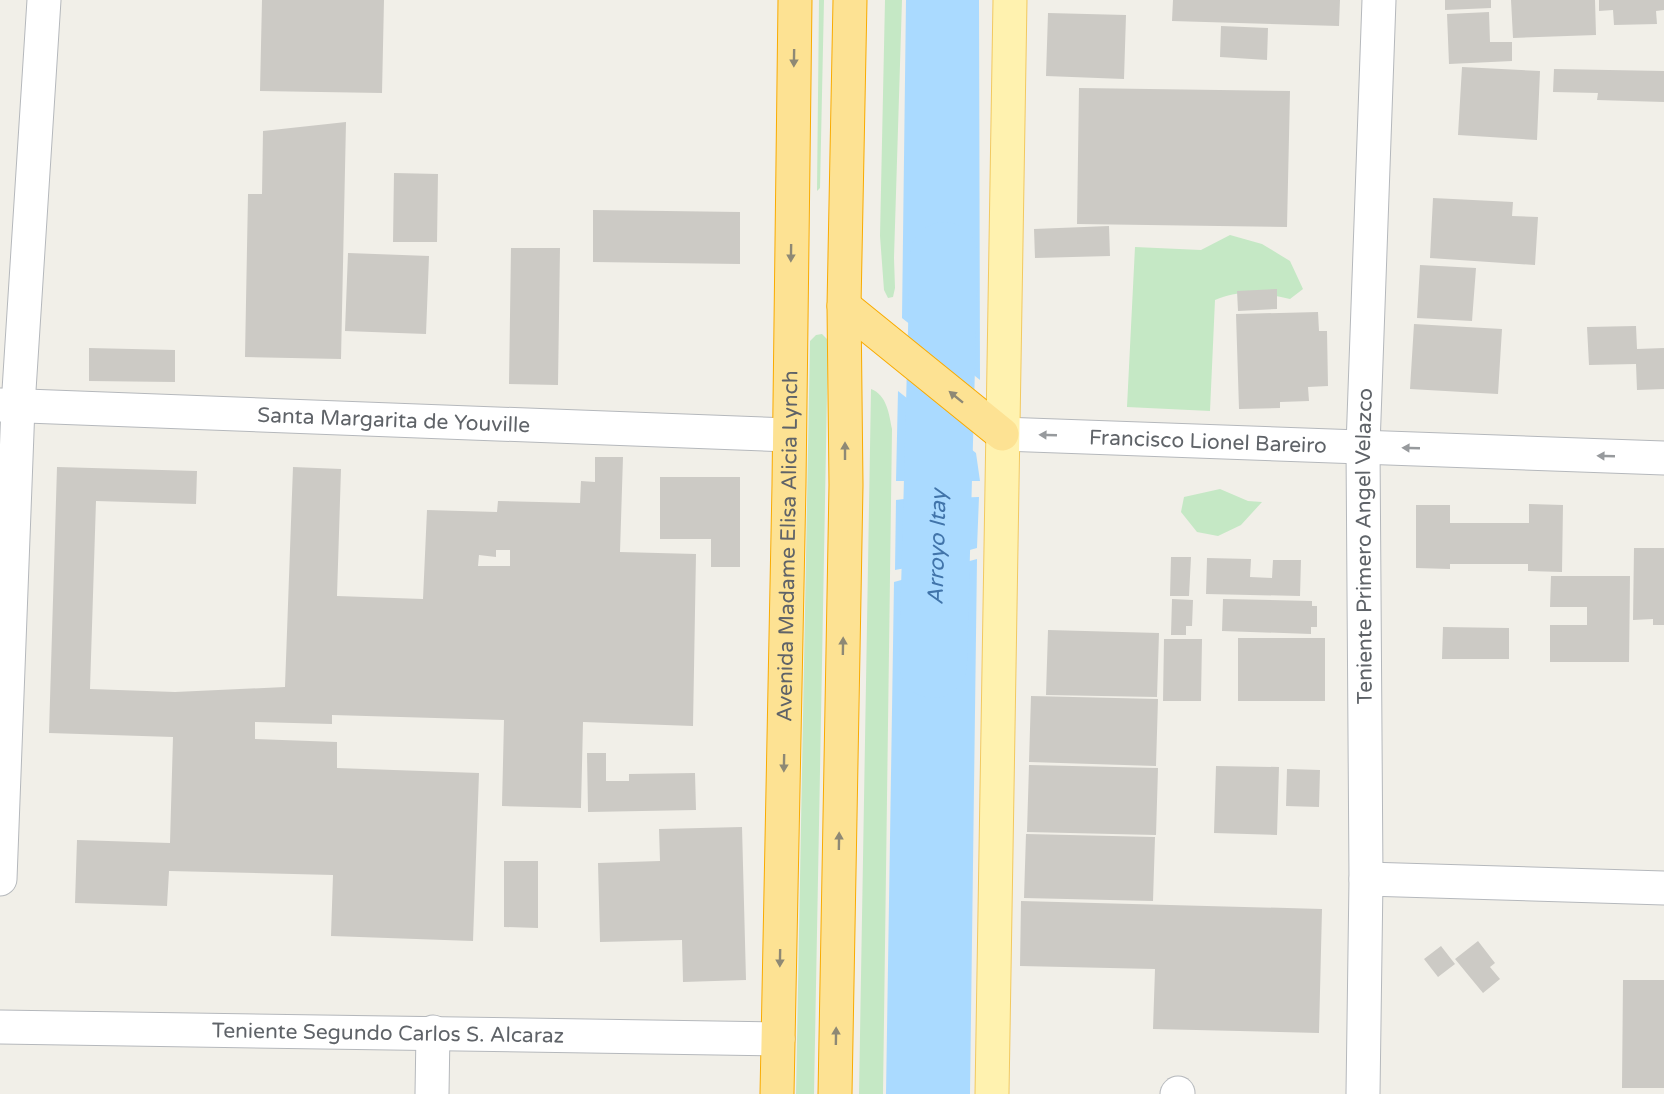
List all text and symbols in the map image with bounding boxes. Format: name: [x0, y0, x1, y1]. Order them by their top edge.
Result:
one-way arrow: [789, 49, 799, 68]
one-way arrow: [787, 244, 796, 263]
street label: Avenida Madame Elisa Alicia Lynch: [772, 370, 803, 722]
street label: Teniente Primero Angel Velazco: [1351, 387, 1378, 704]
one-way arrow: [949, 391, 964, 404]
street label: Santa Margarita de Youville: [257, 403, 531, 438]
street label: Francisco Lionel Bareiro: [1088, 425, 1327, 459]
one-way arrow: [1038, 431, 1057, 440]
one-way arrow: [840, 441, 850, 460]
one-way arrow: [1401, 443, 1420, 452]
one-way arrow: [1596, 451, 1615, 460]
water label: Arroyo Itay: [923, 487, 952, 605]
one-way arrow: [838, 636, 848, 655]
one-way arrow: [779, 754, 789, 773]
one-way arrow: [834, 831, 844, 850]
one-way arrow: [775, 949, 785, 968]
street label: Teniente Segundo Carlos S. Alcaraz: [212, 1018, 564, 1049]
one-way arrow: [831, 1026, 841, 1045]

